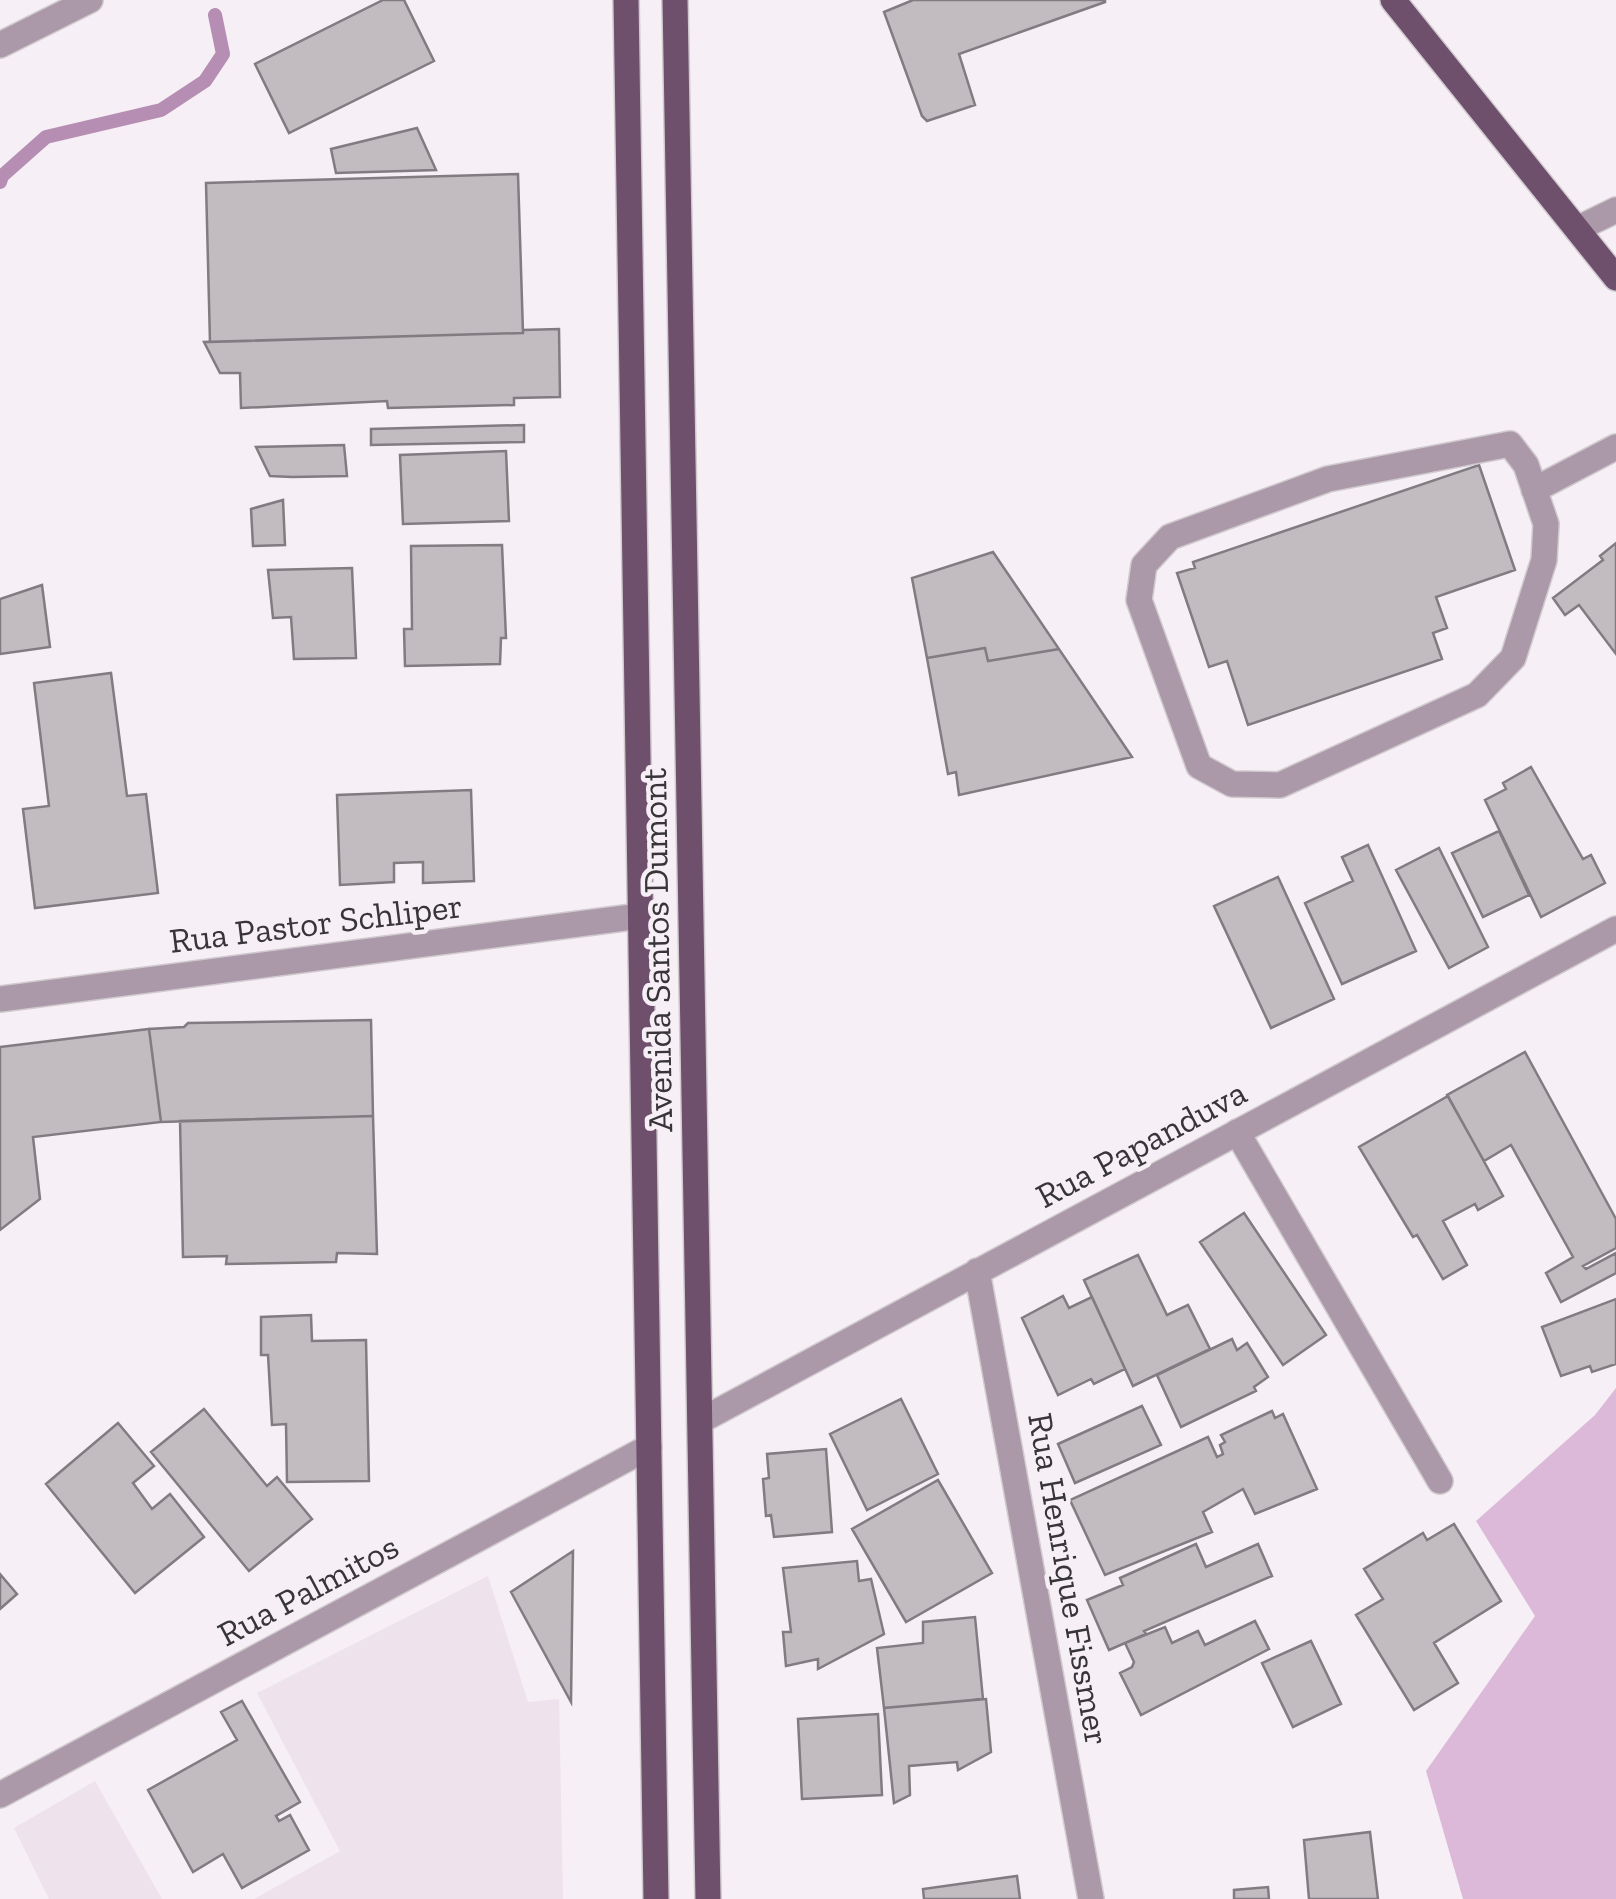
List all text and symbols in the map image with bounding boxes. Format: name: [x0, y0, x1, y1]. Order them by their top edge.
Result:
street label: Avenida Santos Dumont: [633, 768, 681, 1132]
street label: Rua Pastor Schliper: [167, 884, 465, 962]
street label: Rua Papanduva: [1029, 1071, 1253, 1217]
street label: Rua Henrique Fissmer: [1019, 1410, 1119, 1748]
street label: Rua Palmitos: [211, 1525, 405, 1655]

